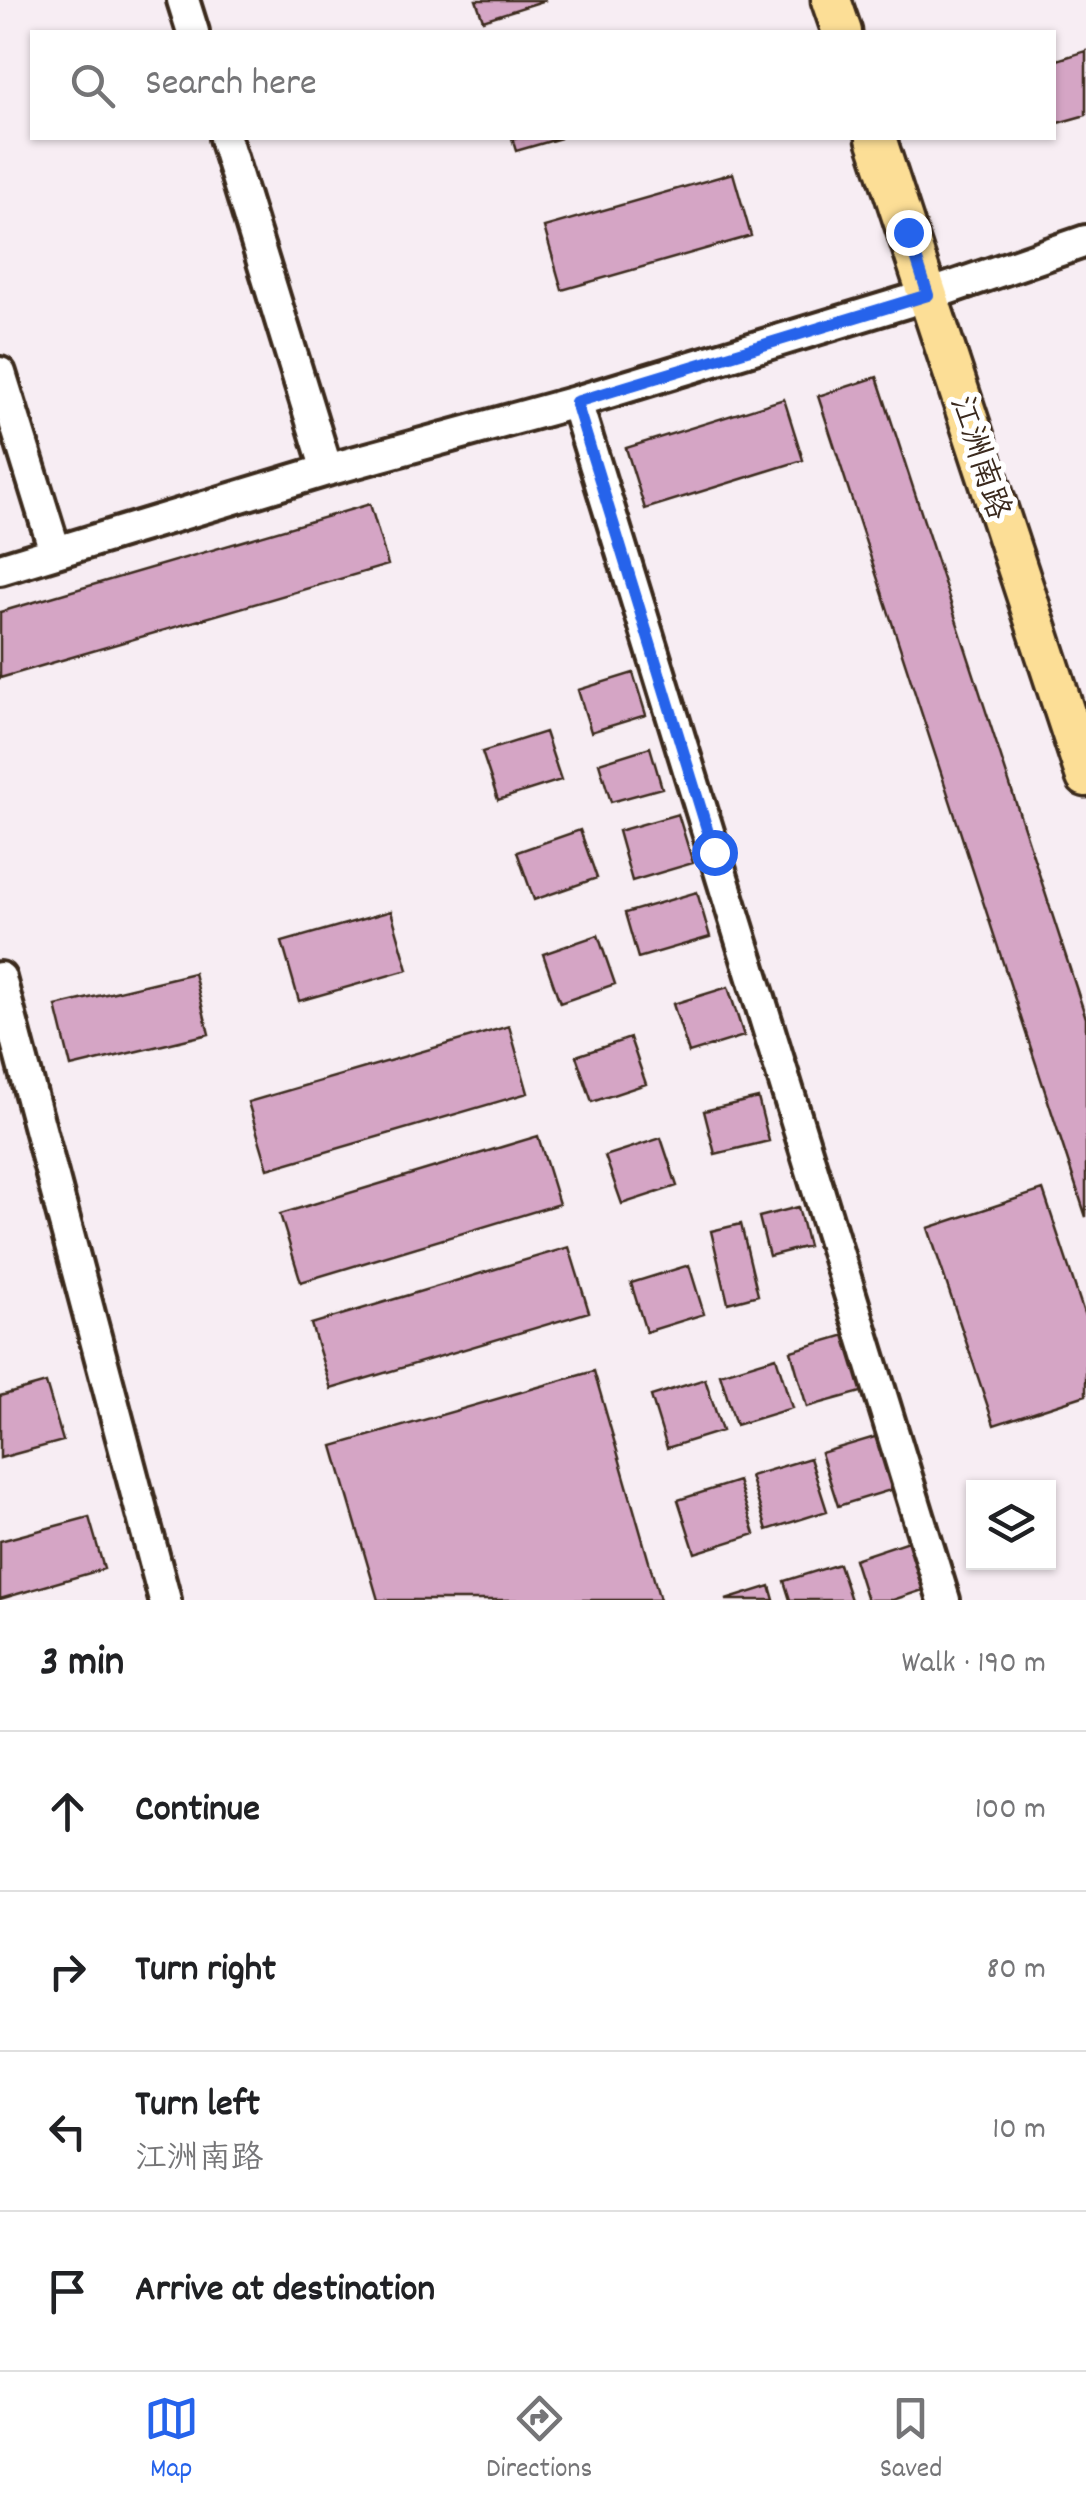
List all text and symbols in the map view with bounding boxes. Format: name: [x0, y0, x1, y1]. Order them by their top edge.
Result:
search box: [30, 30, 1056, 140]
icon: search: [65, 58, 120, 113]
text: Search here: [145, 58, 317, 113]
route end: [886, 210, 932, 256]
street label: 江洲南路: [936, 391, 1019, 527]
route start: [692, 830, 738, 876]
map controls: [966, 1480, 1056, 1570]
button: layers: [966, 1480, 1056, 1570]
text: 3 min: [40, 1635, 124, 1695]
text: Walk · 190 m: [901, 1642, 1046, 1688]
icon: ahead: [40, 1784, 95, 1839]
text: Continue: [135, 1784, 260, 1839]
text: 100 m: [975, 1788, 1046, 1834]
icon: right: [40, 1944, 95, 1999]
text: Turn right: [135, 1944, 276, 1999]
text: 80 m: [986, 1948, 1046, 1994]
text: Turn left: [135, 2079, 260, 2134]
icon: left: [40, 2104, 95, 2159]
text: 10 m: [992, 2108, 1046, 2154]
text: 江洲南路: [135, 2138, 263, 2184]
icon: arrive: [40, 2264, 95, 2319]
text: Arrive at destination: [135, 2264, 435, 2319]
tab: Map: [144, 2391, 199, 2491]
tab: Directions: [486, 2391, 592, 2491]
tab: Saved: [880, 2391, 942, 2491]

